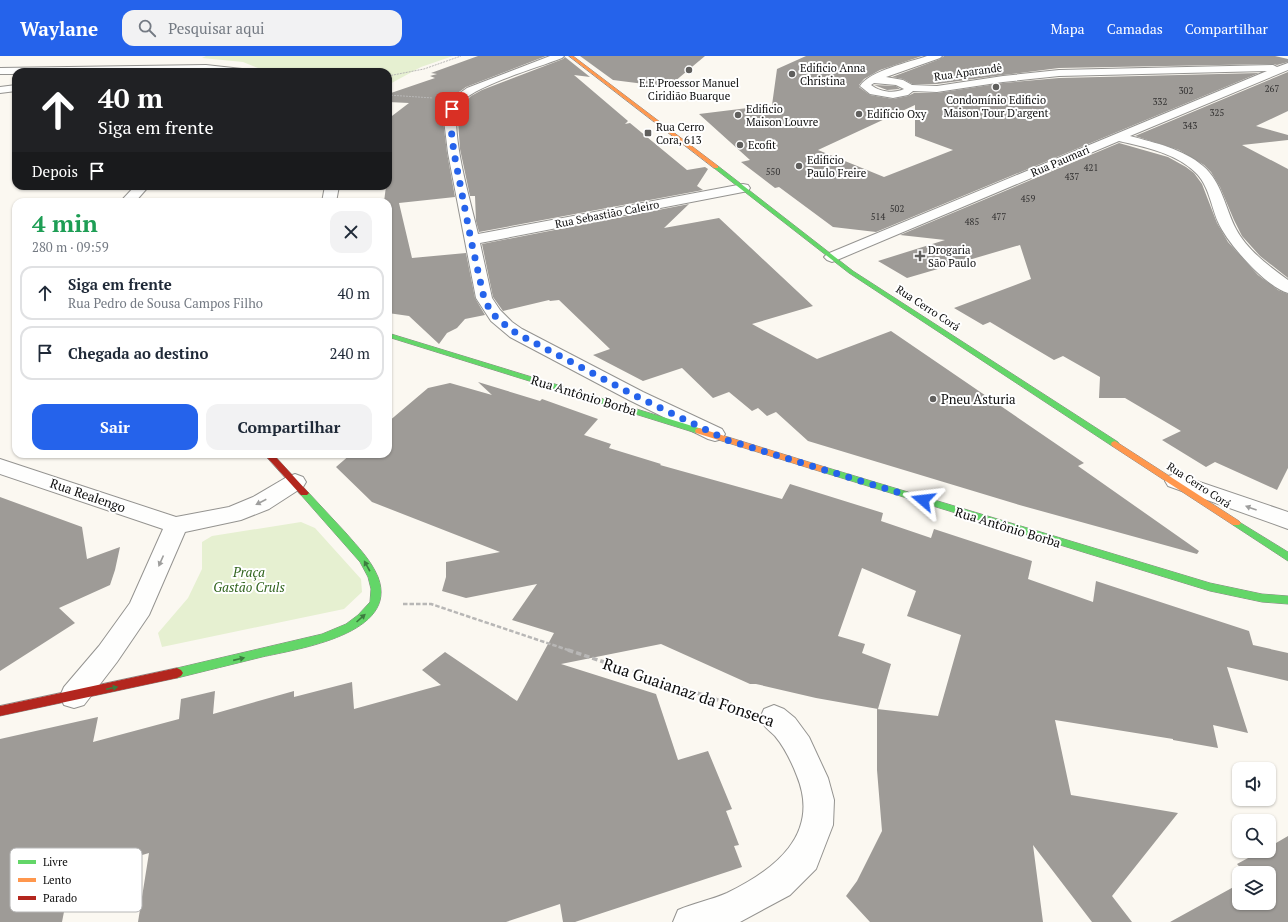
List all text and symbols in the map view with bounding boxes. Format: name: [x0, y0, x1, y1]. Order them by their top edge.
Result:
search box: [122, 10, 402, 46]
text: Waylane: [20, 16, 98, 41]
icon: search: [136, 17, 158, 39]
text: Pesquisar aqui: [168, 18, 265, 38]
text: Mapa: [1050, 19, 1085, 38]
text: Camadas: [1107, 19, 1163, 38]
text: Compartilhar: [1185, 19, 1268, 38]
street label: Rua Aparandê: [933, 60, 1003, 84]
place label: Edificio Anna Christina: [800, 61, 866, 88]
marker: E.E Proessor Manuel Ciridião Buarque: [684, 65, 694, 75]
marker: Edificio Anna Christina: [787, 69, 797, 79]
place label: E.E Proessor Manuel Ciridião Buarque: [639, 76, 739, 103]
text: 40 m: [98, 79, 163, 116]
marker: Condomínio Edificio Maison Tour D'argent: [991, 82, 1001, 92]
house number: 267: [1265, 83, 1279, 95]
icon: ahead: [32, 84, 84, 136]
house number: 302: [1179, 85, 1193, 97]
pin: [435, 92, 469, 126]
place label: Condomínio Edificio Maison Tour D'argent: [943, 93, 1049, 120]
house number: 332: [1153, 96, 1167, 108]
icon: arrive: [441, 98, 463, 120]
place label: Edificio Maison Louvre: [746, 102, 819, 129]
place label: Edifício Oxy: [867, 107, 927, 121]
house number: 325: [1210, 107, 1224, 119]
marker: Edifício Oxy: [854, 109, 864, 119]
marker: Edificio Maison Louvre: [733, 110, 743, 120]
text: Siga em frente: [98, 115, 214, 139]
place label: Rua Cerro Cora, 613: [656, 120, 704, 147]
house number: 343: [1183, 120, 1197, 132]
marker: Rua Cerro Cora, 613: [643, 128, 653, 138]
place label: Ecofit: [748, 138, 776, 152]
marker: Ecofit: [735, 140, 745, 150]
street label: Rua Paumari: [1028, 142, 1092, 180]
place label: Edificio Paulo Freire: [807, 153, 867, 180]
icon: arrive: [86, 160, 108, 182]
text: Depois: [32, 161, 78, 181]
marker: Edificio Paulo Freire: [794, 161, 804, 171]
house number: 421: [1084, 162, 1098, 174]
house number: 550: [766, 166, 780, 178]
house number: 437: [1065, 171, 1079, 183]
house number: 459: [1021, 193, 1035, 205]
street label: Rua Sebastião Caleiro: [554, 197, 660, 231]
house number: 502: [890, 203, 904, 215]
text: 4 min: [32, 207, 98, 239]
button: close: [330, 211, 372, 253]
house number: 514: [871, 211, 885, 223]
house number: 477: [992, 211, 1006, 223]
house number: 485: [965, 216, 979, 228]
text: 280 m · 09:59: [32, 238, 109, 256]
place label: Drogaria São Paulo: [928, 243, 976, 270]
marker: Drogaria São Paulo: [915, 251, 925, 261]
text: Siga em frente: [68, 274, 172, 294]
icon: ahead: [34, 282, 56, 304]
street label: Rua Cerro Corá: [893, 282, 963, 334]
text: 40 m: [337, 283, 370, 303]
text: Rua Pedro de Sousa Campos Filho: [68, 294, 263, 312]
icon: arrive: [34, 342, 56, 364]
text: Chegada ao destino: [68, 343, 208, 363]
text: 240 m: [329, 343, 370, 363]
street label: Rua Antônio Borba: [529, 370, 639, 420]
place label: Pneu Asturia: [941, 390, 1016, 408]
marker: Pneu Asturia: [928, 394, 938, 404]
button: Sair: [32, 404, 198, 450]
button: Compartilhar: [206, 404, 372, 450]
street label: Rua Cerro Corá: [1164, 459, 1234, 511]
street label: Rua Realengo: [48, 474, 128, 516]
position arrow: [902, 479, 944, 521]
one-way arrow: [256, 499, 267, 505]
street label: Rua Antônio Borba: [953, 502, 1063, 552]
one-way arrow: [1245, 505, 1257, 511]
one-way arrow: [158, 555, 164, 566]
one-way arrow: [363, 560, 370, 572]
park label: Praça Gastão Cruls: [213, 563, 285, 596]
one-way arrow: [356, 613, 366, 622]
street label: Rua Guaianaz da Fonseca: [600, 652, 778, 732]
one-way arrow: [233, 656, 245, 662]
one-way arrow: [106, 685, 119, 691]
map controls: [1232, 762, 1276, 910]
button: sound: [1232, 762, 1276, 806]
button: search: [1232, 814, 1276, 858]
legend: [10, 848, 142, 912]
text: Livre: [43, 855, 68, 869]
button: layers: [1232, 866, 1276, 910]
text: Lento: [43, 873, 71, 887]
text: Parado: [43, 891, 77, 905]

